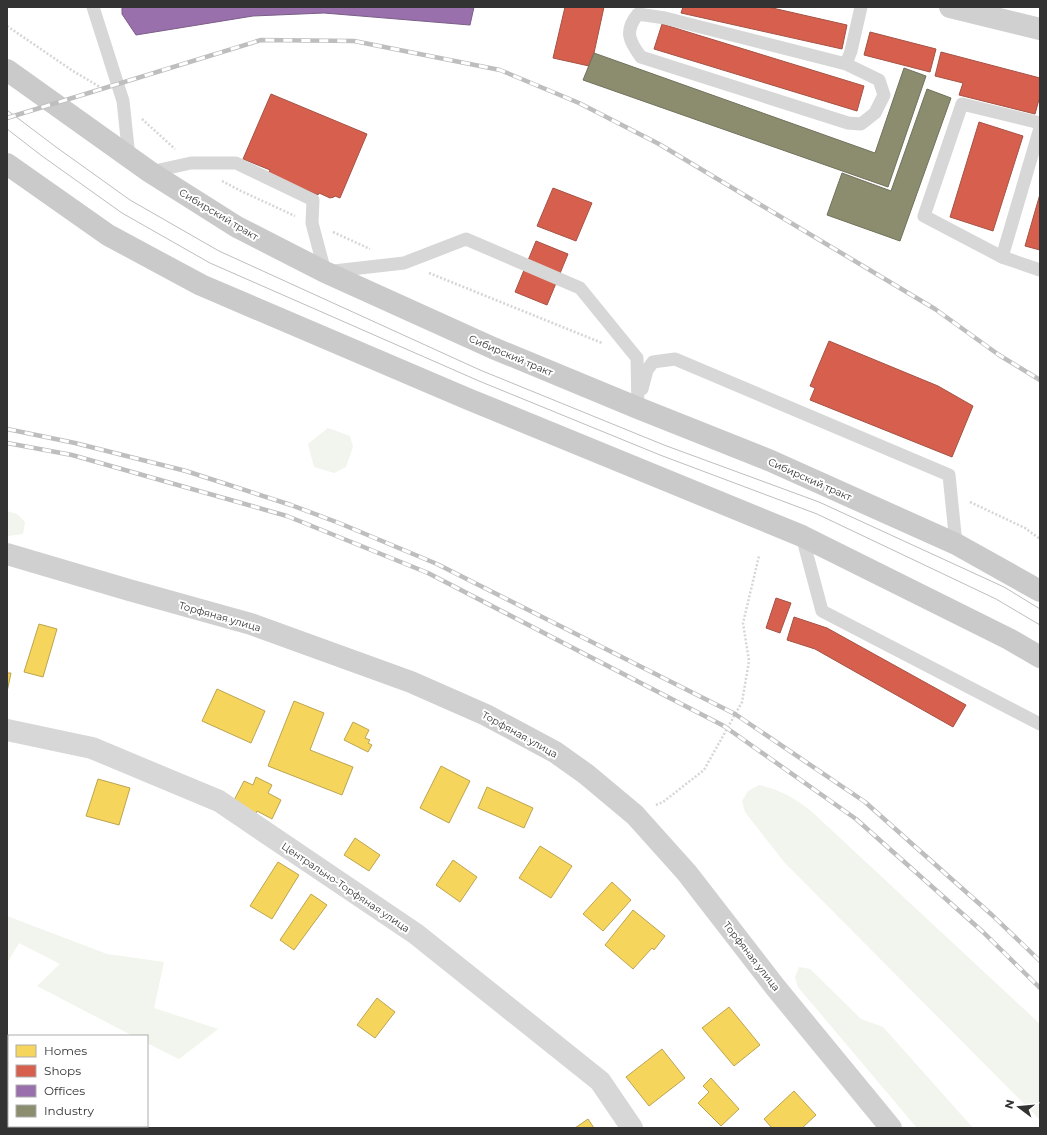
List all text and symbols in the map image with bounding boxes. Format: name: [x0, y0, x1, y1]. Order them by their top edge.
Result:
street label: Сибирский тракт: [177, 186, 261, 243]
street label: Сибирский тракт: [467, 332, 555, 379]
street label: Сибирский тракт: [766, 455, 854, 504]
street label: Торфяная улица: [177, 599, 262, 634]
street label: Торфяная улица: [480, 708, 560, 761]
street label: Центрально-Торфяная улица: [279, 840, 412, 935]
street label: Торфяная улица: [720, 919, 783, 994]
legend: [8, 1035, 148, 1127]
text: Homes: [44, 1043, 87, 1058]
text: Shops: [44, 1063, 81, 1078]
text: Offices: [44, 1083, 85, 1098]
north arrow: [999, 1087, 1039, 1127]
text: N: [1001, 1098, 1017, 1110]
text: Industry: [44, 1103, 94, 1118]

